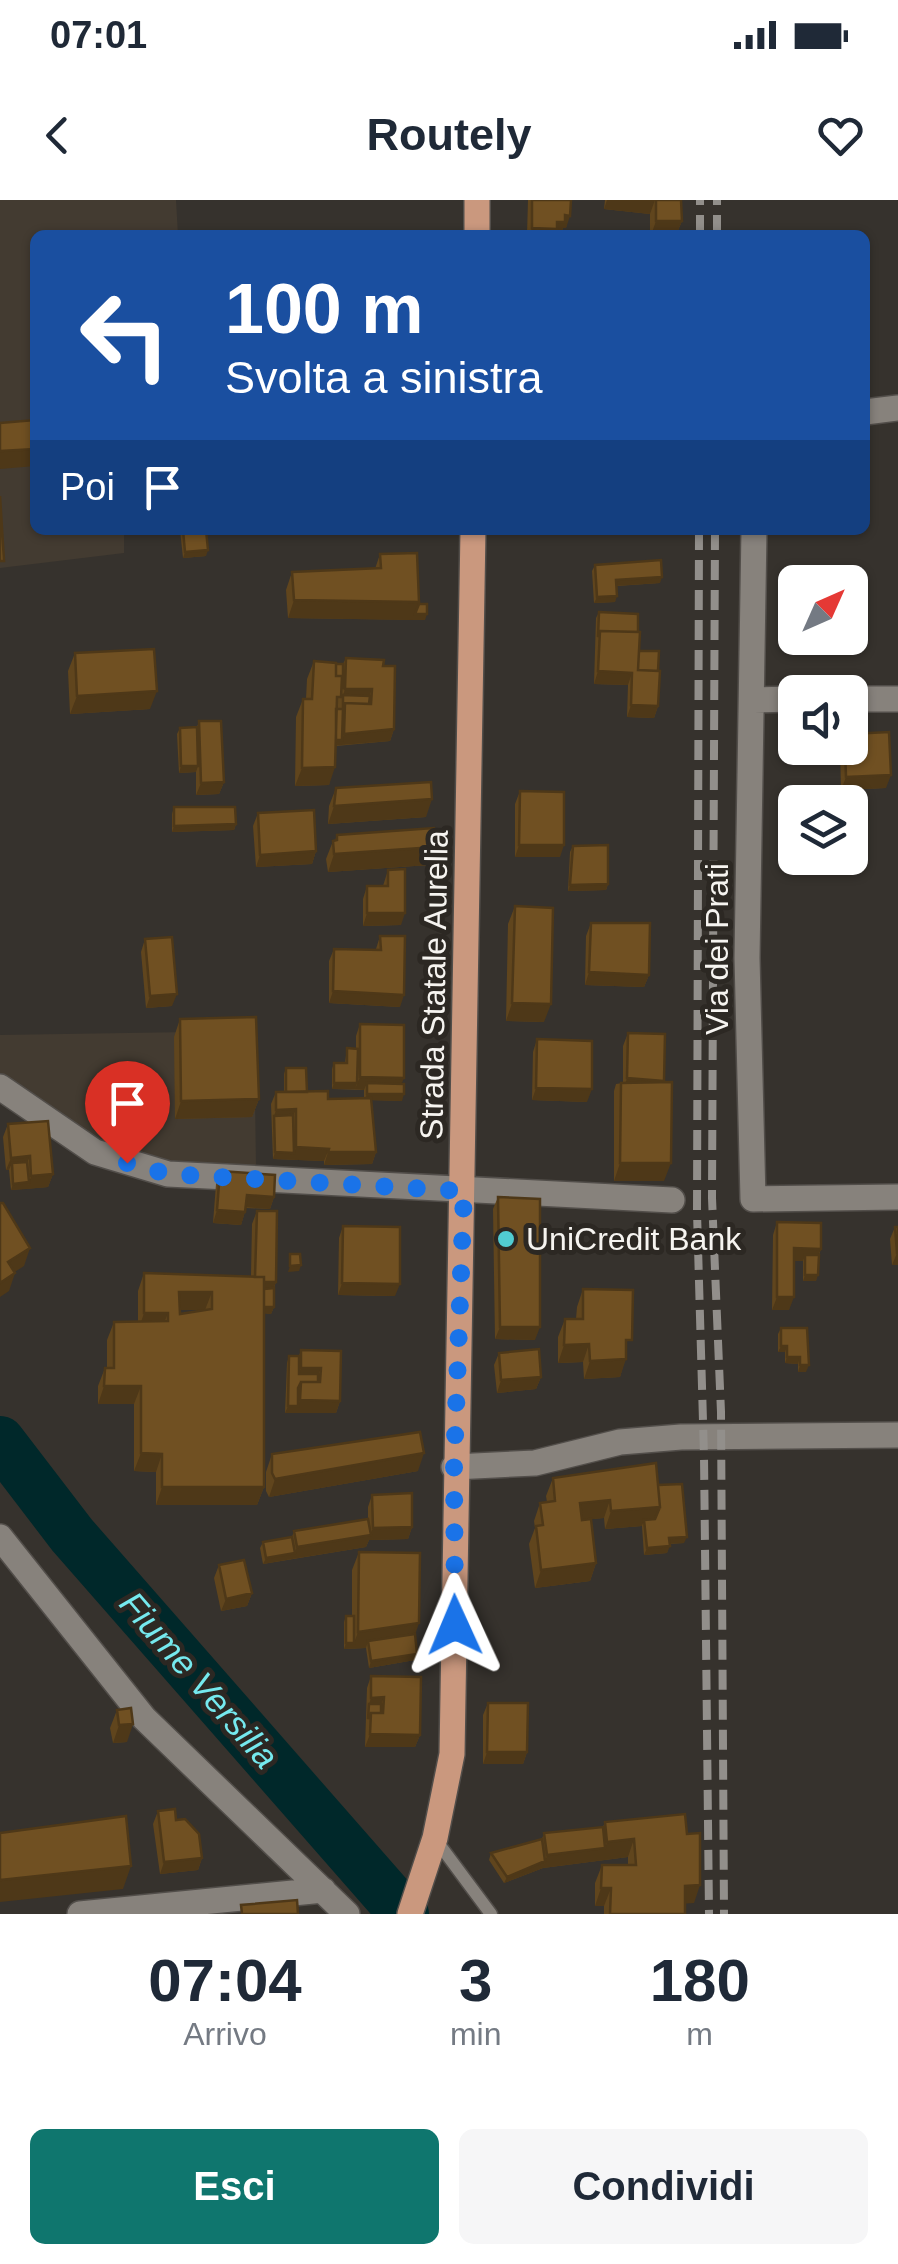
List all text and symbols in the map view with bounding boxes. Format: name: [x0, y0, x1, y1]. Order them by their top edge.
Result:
text: 07:01: [50, 14, 147, 56]
icon: back: [30, 108, 85, 163]
icon: heart: [813, 108, 868, 163]
text: Routely: [366, 109, 532, 160]
icon: left: [60, 270, 190, 400]
text: 100 m: [225, 270, 423, 348]
text: Svolta a sinistra: [225, 352, 543, 403]
icon: arrive: [135, 460, 190, 515]
text: Poi: [60, 466, 115, 508]
north arrow: [778, 565, 868, 655]
map controls: [778, 565, 868, 875]
button: sound: [778, 675, 868, 765]
button: layers: [778, 785, 868, 875]
street label: Strada Statale Aurelia: [413, 830, 455, 1140]
street label: Via dei Prati: [699, 863, 735, 1035]
pin: [85, 1061, 170, 1164]
icon: arrive: [100, 1076, 155, 1131]
place label: UniCredit Bank: [526, 1221, 742, 1257]
marker: UniCredit Bank: [495, 1228, 517, 1250]
position arrow: [403, 1573, 507, 1677]
water label: Fiume Versilia: [112, 1584, 286, 1776]
text: 07:04: [148, 1947, 302, 2014]
text: 3: [459, 1947, 492, 2014]
text: 180: [650, 1947, 750, 2014]
text: Arrivo: [183, 2016, 267, 2052]
text: min: [450, 2016, 501, 2052]
text: m: [686, 2016, 713, 2052]
button: Esci: [30, 2129, 439, 2244]
button: Condividi: [459, 2129, 868, 2244]

